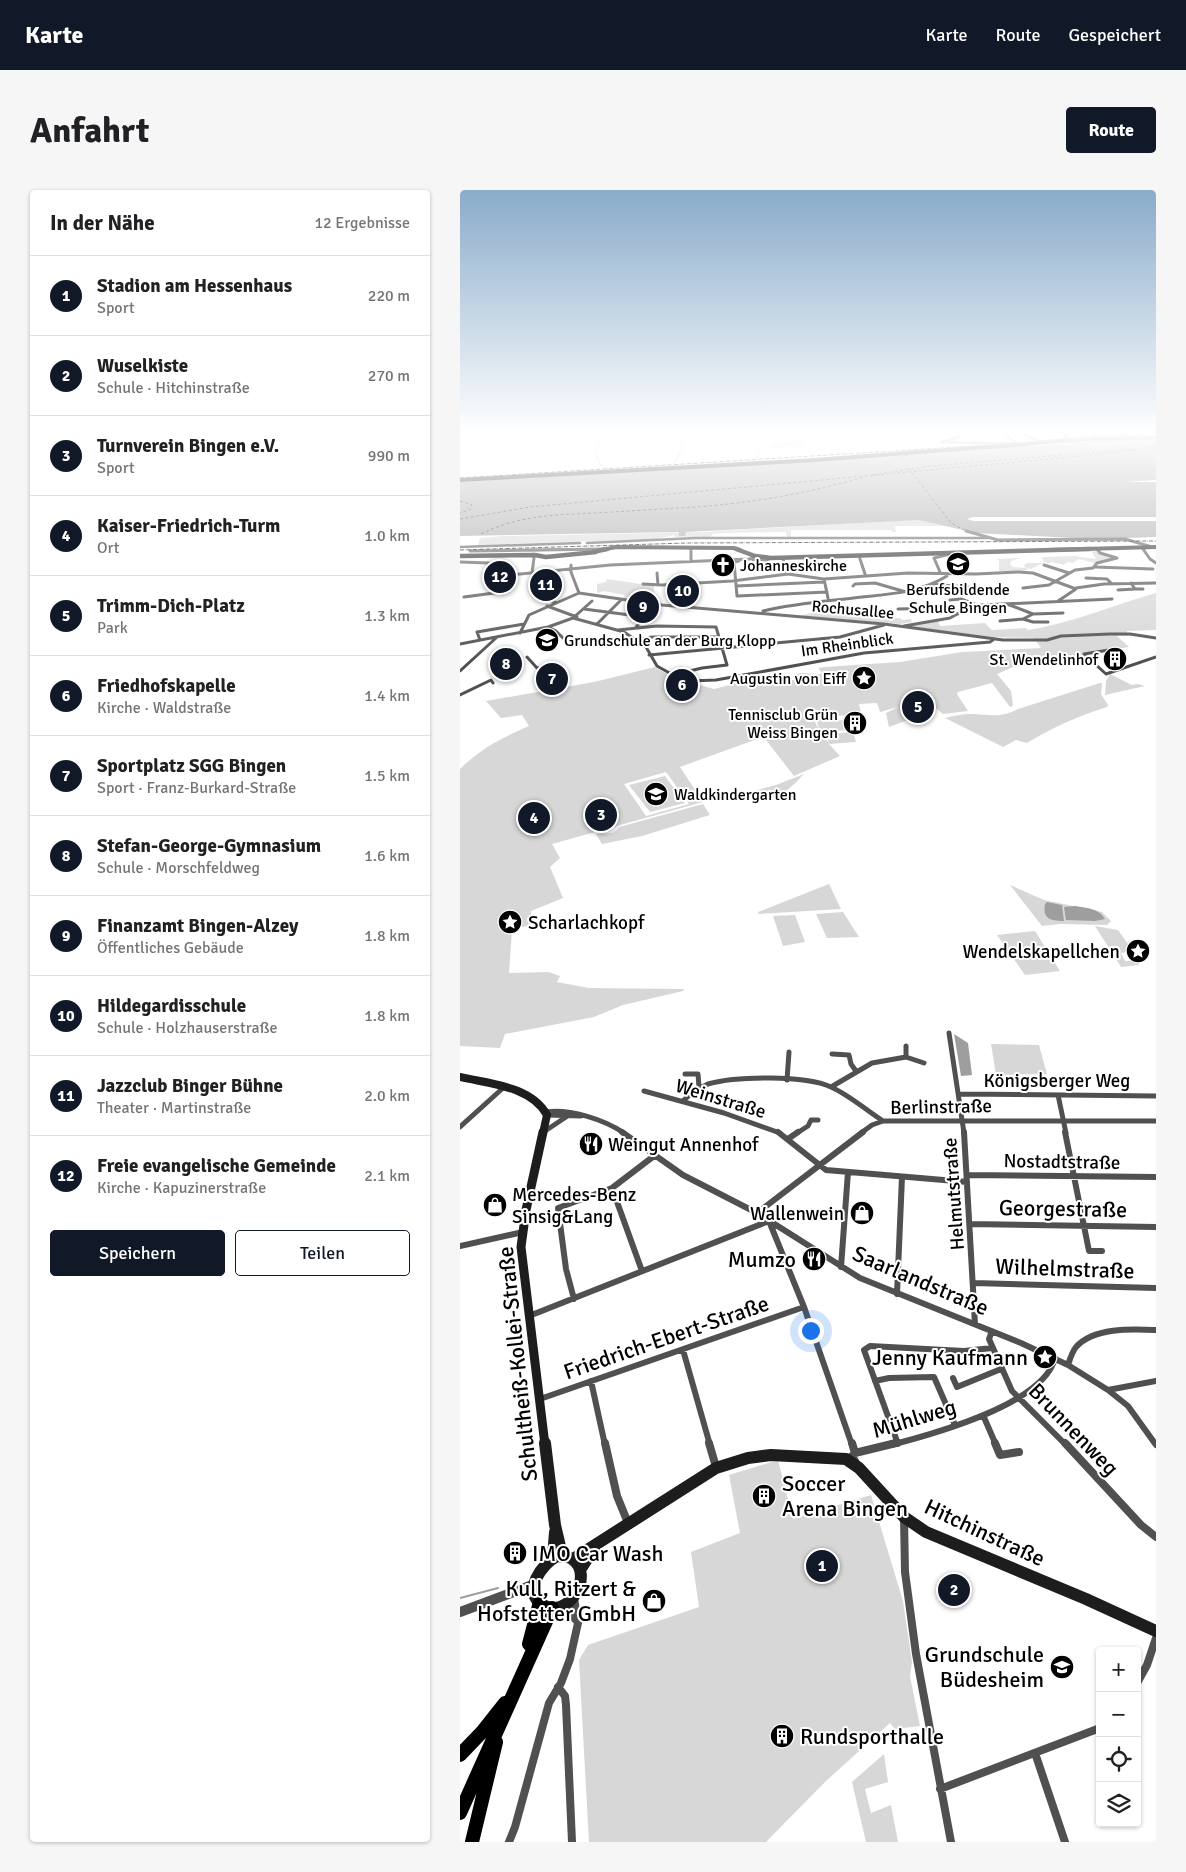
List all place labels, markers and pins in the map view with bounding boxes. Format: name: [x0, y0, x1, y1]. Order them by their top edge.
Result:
school or university icon: Berufsbildende Schule Bingen: [945, 551, 971, 577]
church icon: Johanneskirche: [710, 552, 736, 578]
place label: Johanneskirche: [740, 556, 847, 576]
pin: 12: [484, 558, 516, 596]
pin: 11: [530, 566, 562, 604]
pin: 10: [667, 572, 699, 610]
place label: Berufsbildende Schule Bingen: [906, 580, 1010, 618]
pin: 9: [627, 588, 659, 626]
school or university icon: Grundschule an der Burg Klopp: [534, 627, 560, 653]
place label: Grundschule an der Burg Klopp: [564, 631, 776, 651]
pin: 8: [490, 645, 522, 683]
building icon: St. Wendelinhof: [1102, 646, 1128, 672]
place label: St. Wendelinhof: [990, 650, 1099, 670]
pin: 7: [536, 660, 568, 698]
place icon: Augustin von Eiff: [851, 665, 877, 691]
pin: 6: [666, 666, 698, 704]
place label: Augustin von Eiff: [730, 669, 847, 689]
pin: 5: [902, 688, 934, 726]
place label: Tennisclub Grün Weiss Bingen: [728, 705, 838, 743]
building icon: Tennisclub Grün Weiss Bingen: [842, 710, 868, 736]
school or university icon: Waldkindergarten: [643, 781, 669, 807]
place label: Waldkindergarten: [674, 785, 796, 805]
pin: 3: [585, 796, 617, 834]
pin: 4: [518, 799, 550, 837]
place icon: Scharlachkopf: [497, 909, 523, 935]
place label: Scharlachkopf: [528, 911, 646, 935]
place icon: Wendelskapellchen: [1125, 938, 1151, 964]
place label: Wendelskapellchen: [963, 940, 1120, 964]
restaurant icon: Weingut Annenhof: [578, 1131, 604, 1157]
place label: Weingut Annenhof: [608, 1133, 760, 1157]
place label: Mercedes-Benz Sinsig&Lang: [512, 1183, 636, 1229]
shop icon: Mercedes-Benz Sinsig&Lang: [482, 1192, 508, 1218]
shop icon: Wallenwein: [849, 1200, 875, 1226]
place label: Wallenwein: [750, 1202, 844, 1226]
place label: Mumzo: [728, 1246, 796, 1273]
restaurant icon: Mumzo: [801, 1246, 827, 1272]
place label: Jenny Kaufmann: [872, 1344, 1028, 1371]
place icon: Jenny Kaufmann: [1032, 1344, 1058, 1370]
place label: Soccer Arena Bingen: [782, 1470, 908, 1522]
building icon: Soccer Arena Bingen: [751, 1483, 777, 1509]
building icon: IMO Car Wash: [502, 1540, 528, 1566]
place label: IMO Car Wash: [532, 1540, 663, 1567]
pin: 1: [806, 1547, 838, 1585]
pin: 2: [938, 1571, 970, 1609]
place label: Kull, Ritzert & Hofstetter GmbH: [477, 1575, 636, 1627]
shop icon: Kull, Ritzert & Hofstetter GmbH: [641, 1588, 667, 1614]
place label: Grundschule Büdesheim: [925, 1641, 1044, 1693]
school or university icon: Grundschule Büdesheim: [1049, 1654, 1075, 1680]
building icon: Rundsporthalle: [769, 1723, 795, 1749]
place label: Rundsporthalle: [800, 1723, 944, 1750]

